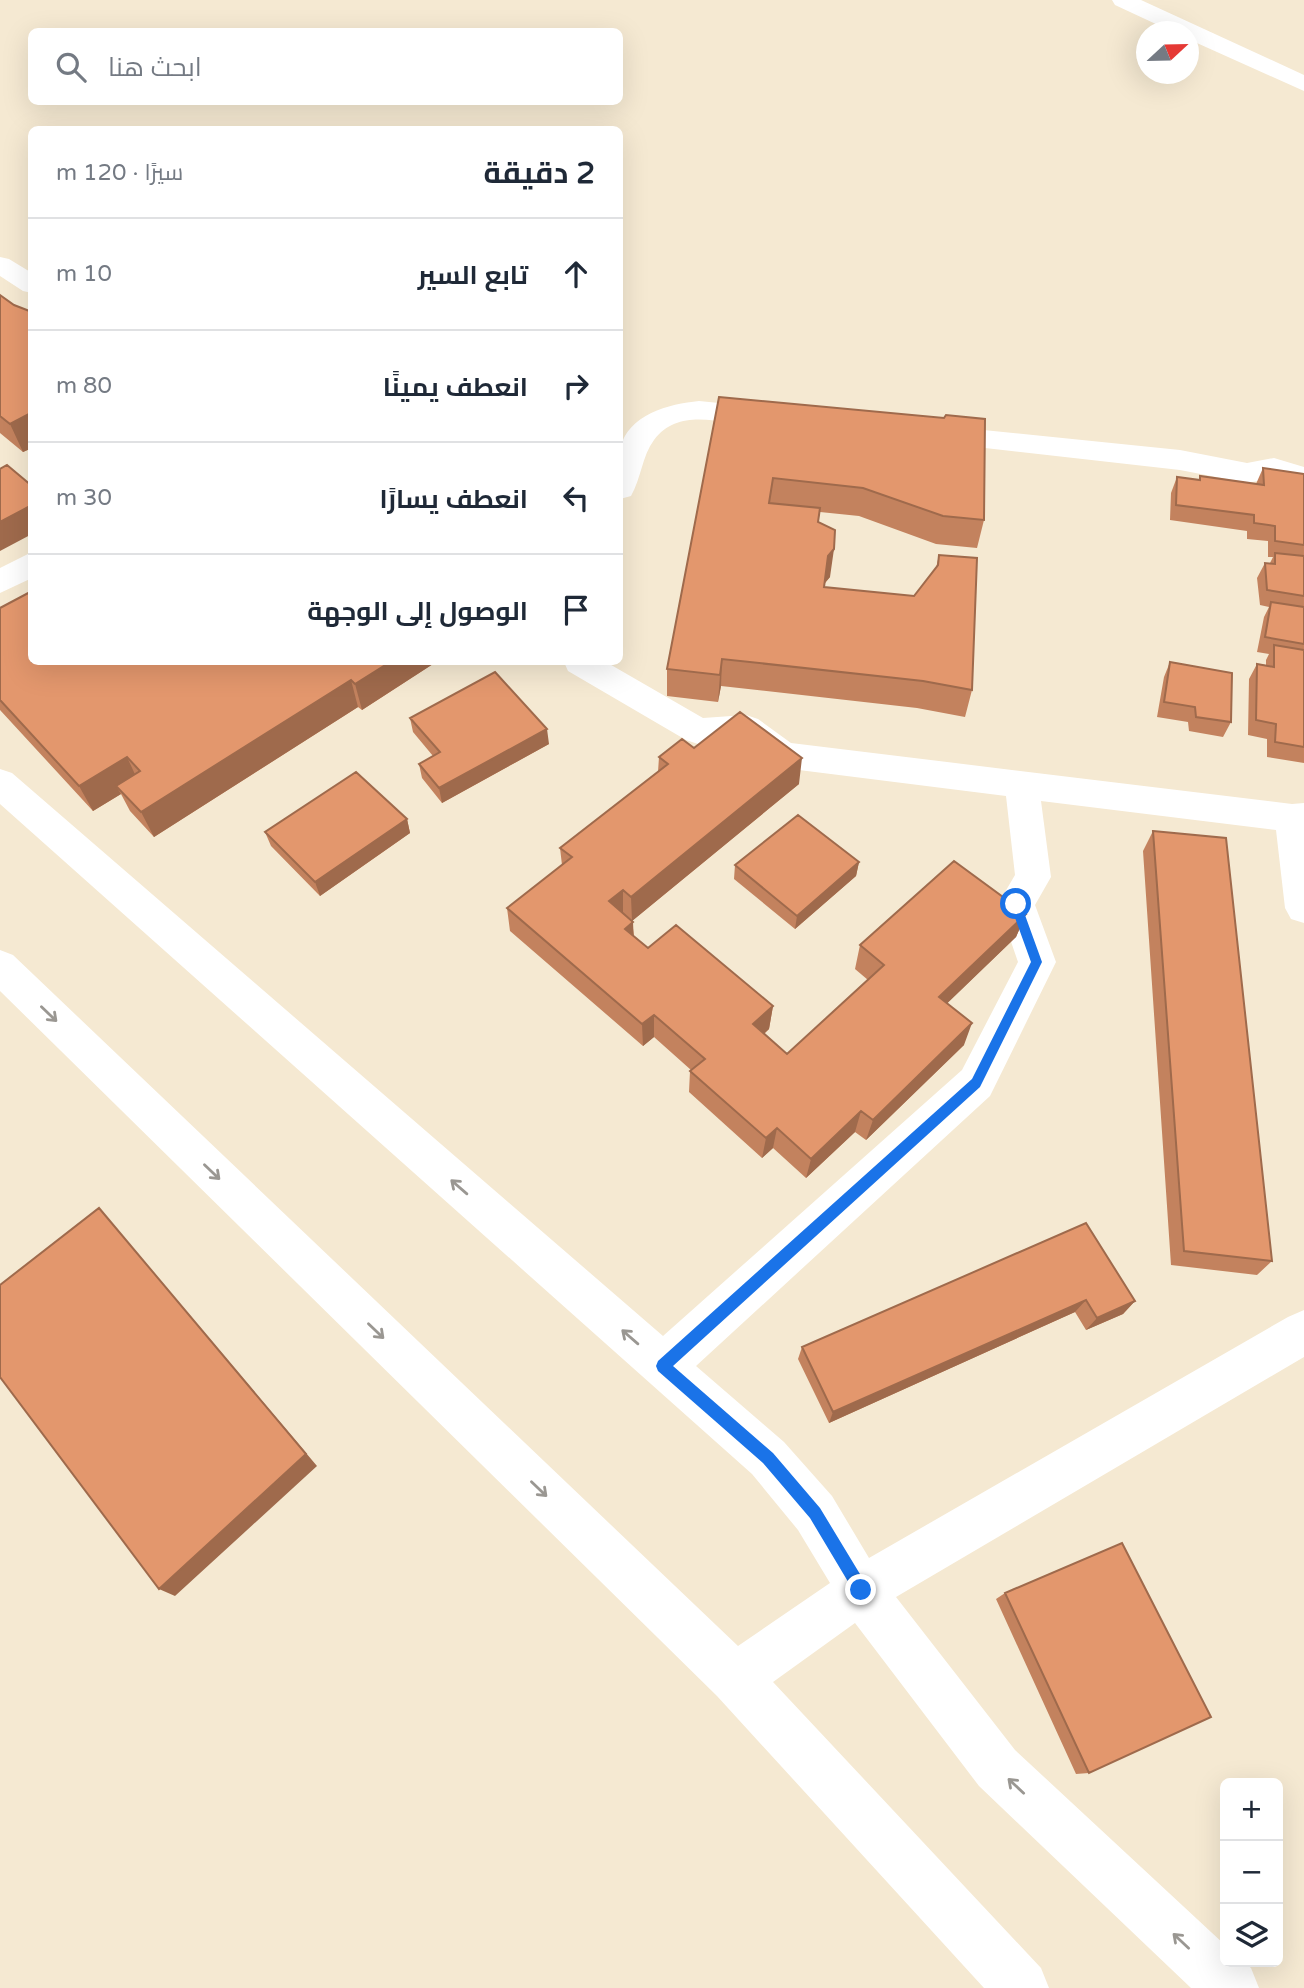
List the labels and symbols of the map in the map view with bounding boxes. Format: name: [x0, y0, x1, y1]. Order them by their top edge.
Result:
north arrow: [1136, 21, 1199, 84]
route start: [1000, 888, 1031, 919]
one-way arrow: [40, 1005, 57, 1022]
one-way arrow: [204, 1164, 221, 1181]
one-way arrow: [451, 1179, 469, 1195]
one-way arrow: [367, 1322, 384, 1339]
one-way arrow: [621, 1329, 639, 1345]
one-way arrow: [530, 1480, 547, 1497]
route end: [845, 1574, 876, 1605]
one-way arrow: [1007, 1777, 1024, 1794]
one-way arrow: [1173, 1933, 1190, 1950]

